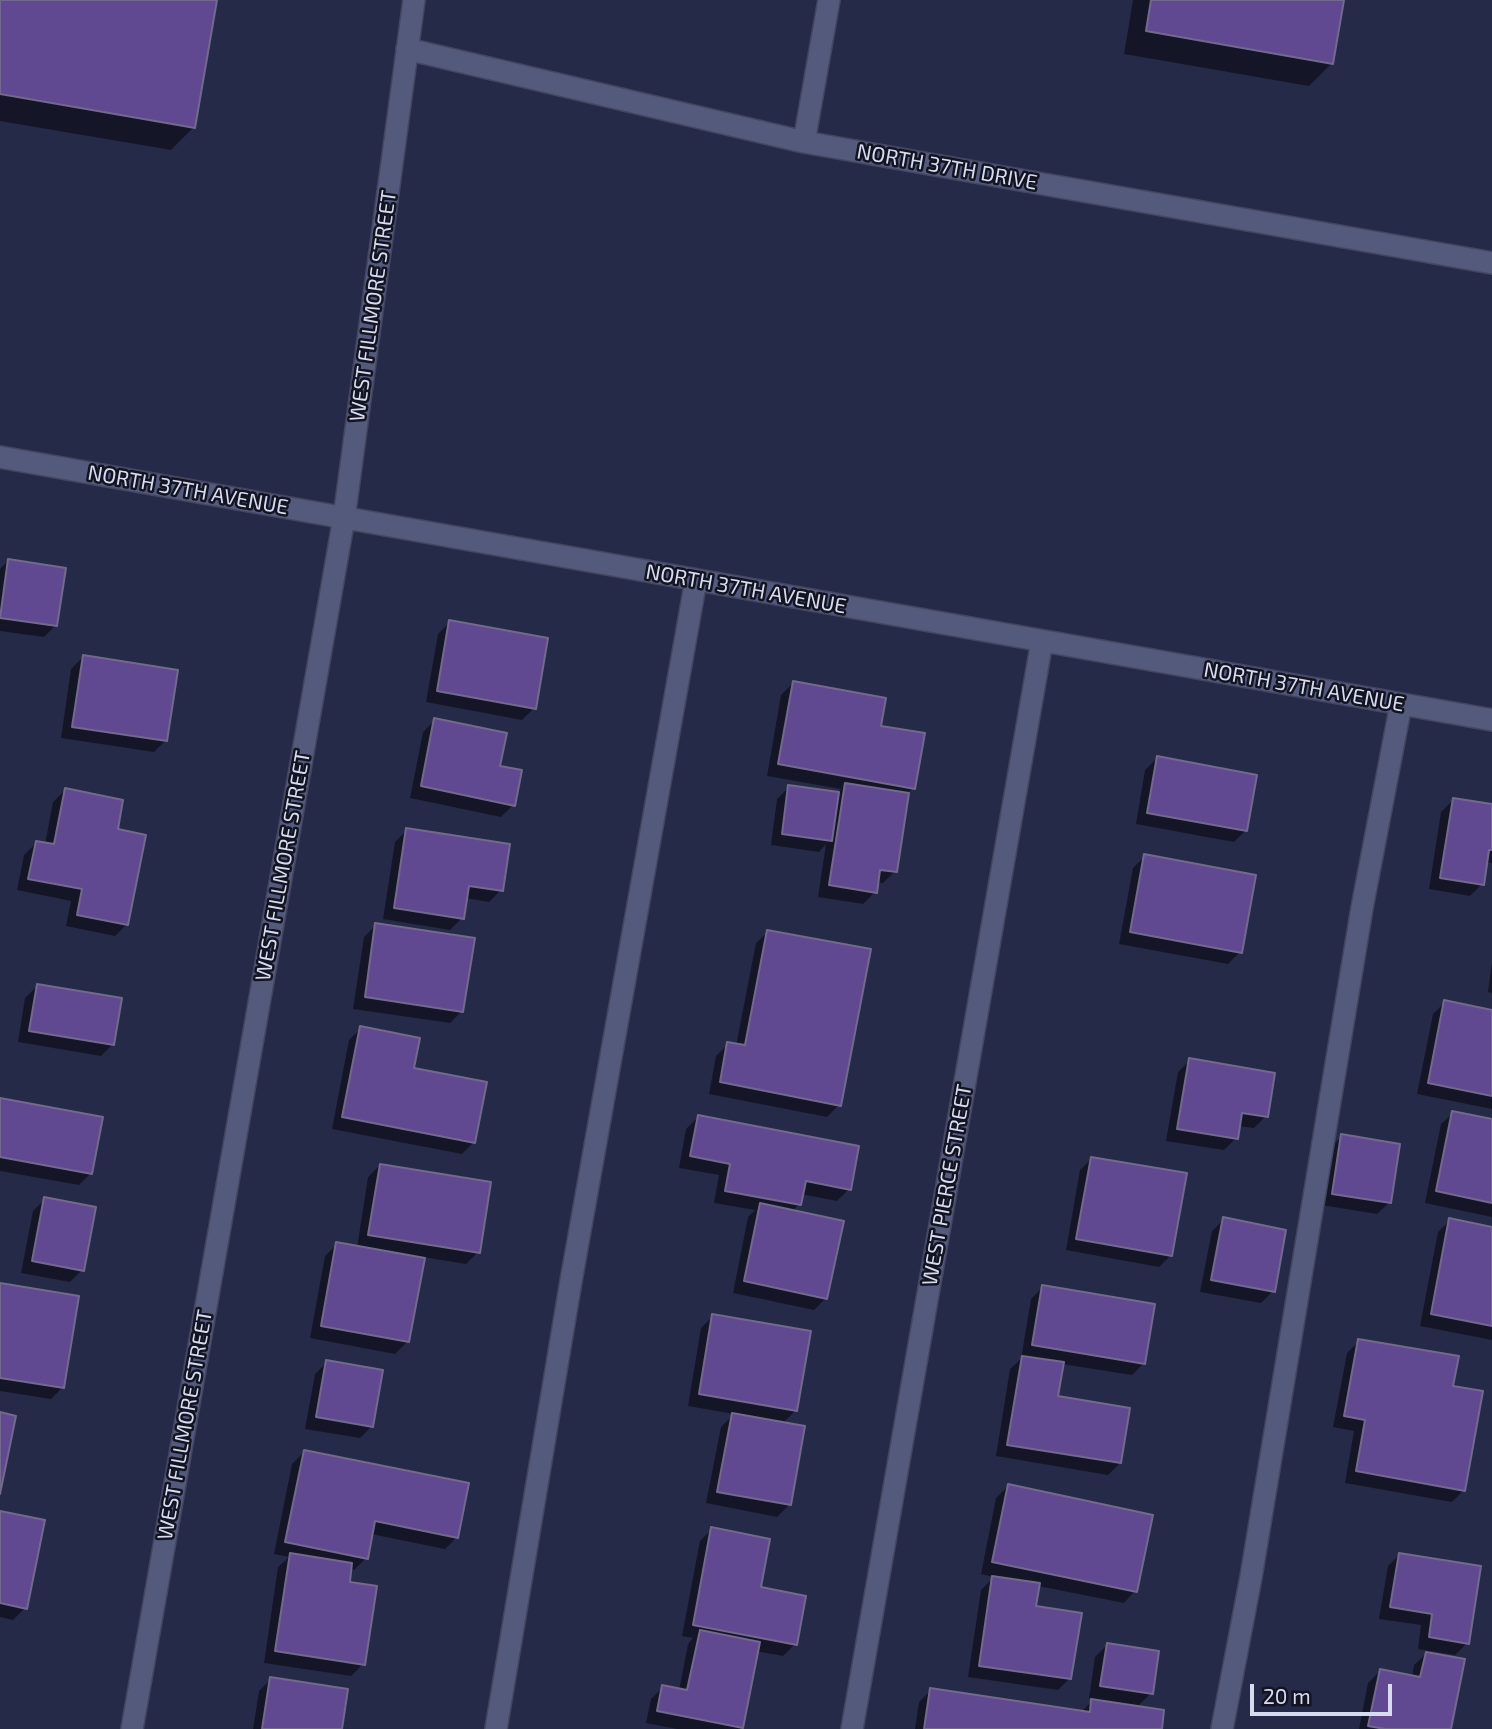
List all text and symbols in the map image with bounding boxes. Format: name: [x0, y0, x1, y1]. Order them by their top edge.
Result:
street label: NORTH 37TH DRIVE: [855, 139, 1039, 195]
street label: WEST FILLMORE STREET: [344, 189, 402, 423]
street label: NORTH 37TH AVENUE: [86, 460, 290, 520]
street label: NORTH 37TH AVENUE: [644, 559, 848, 619]
street label: NORTH 37TH AVENUE: [1202, 657, 1406, 717]
street label: WEST FILLMORE STREET: [250, 749, 316, 983]
street label: WEST PIERCE STREET: [917, 1082, 977, 1288]
street label: WEST FILLMORE STREET: [152, 1308, 218, 1542]
scale bar: [1254, 1670, 1396, 1714]
text: 20 m: [1263, 1683, 1311, 1708]

